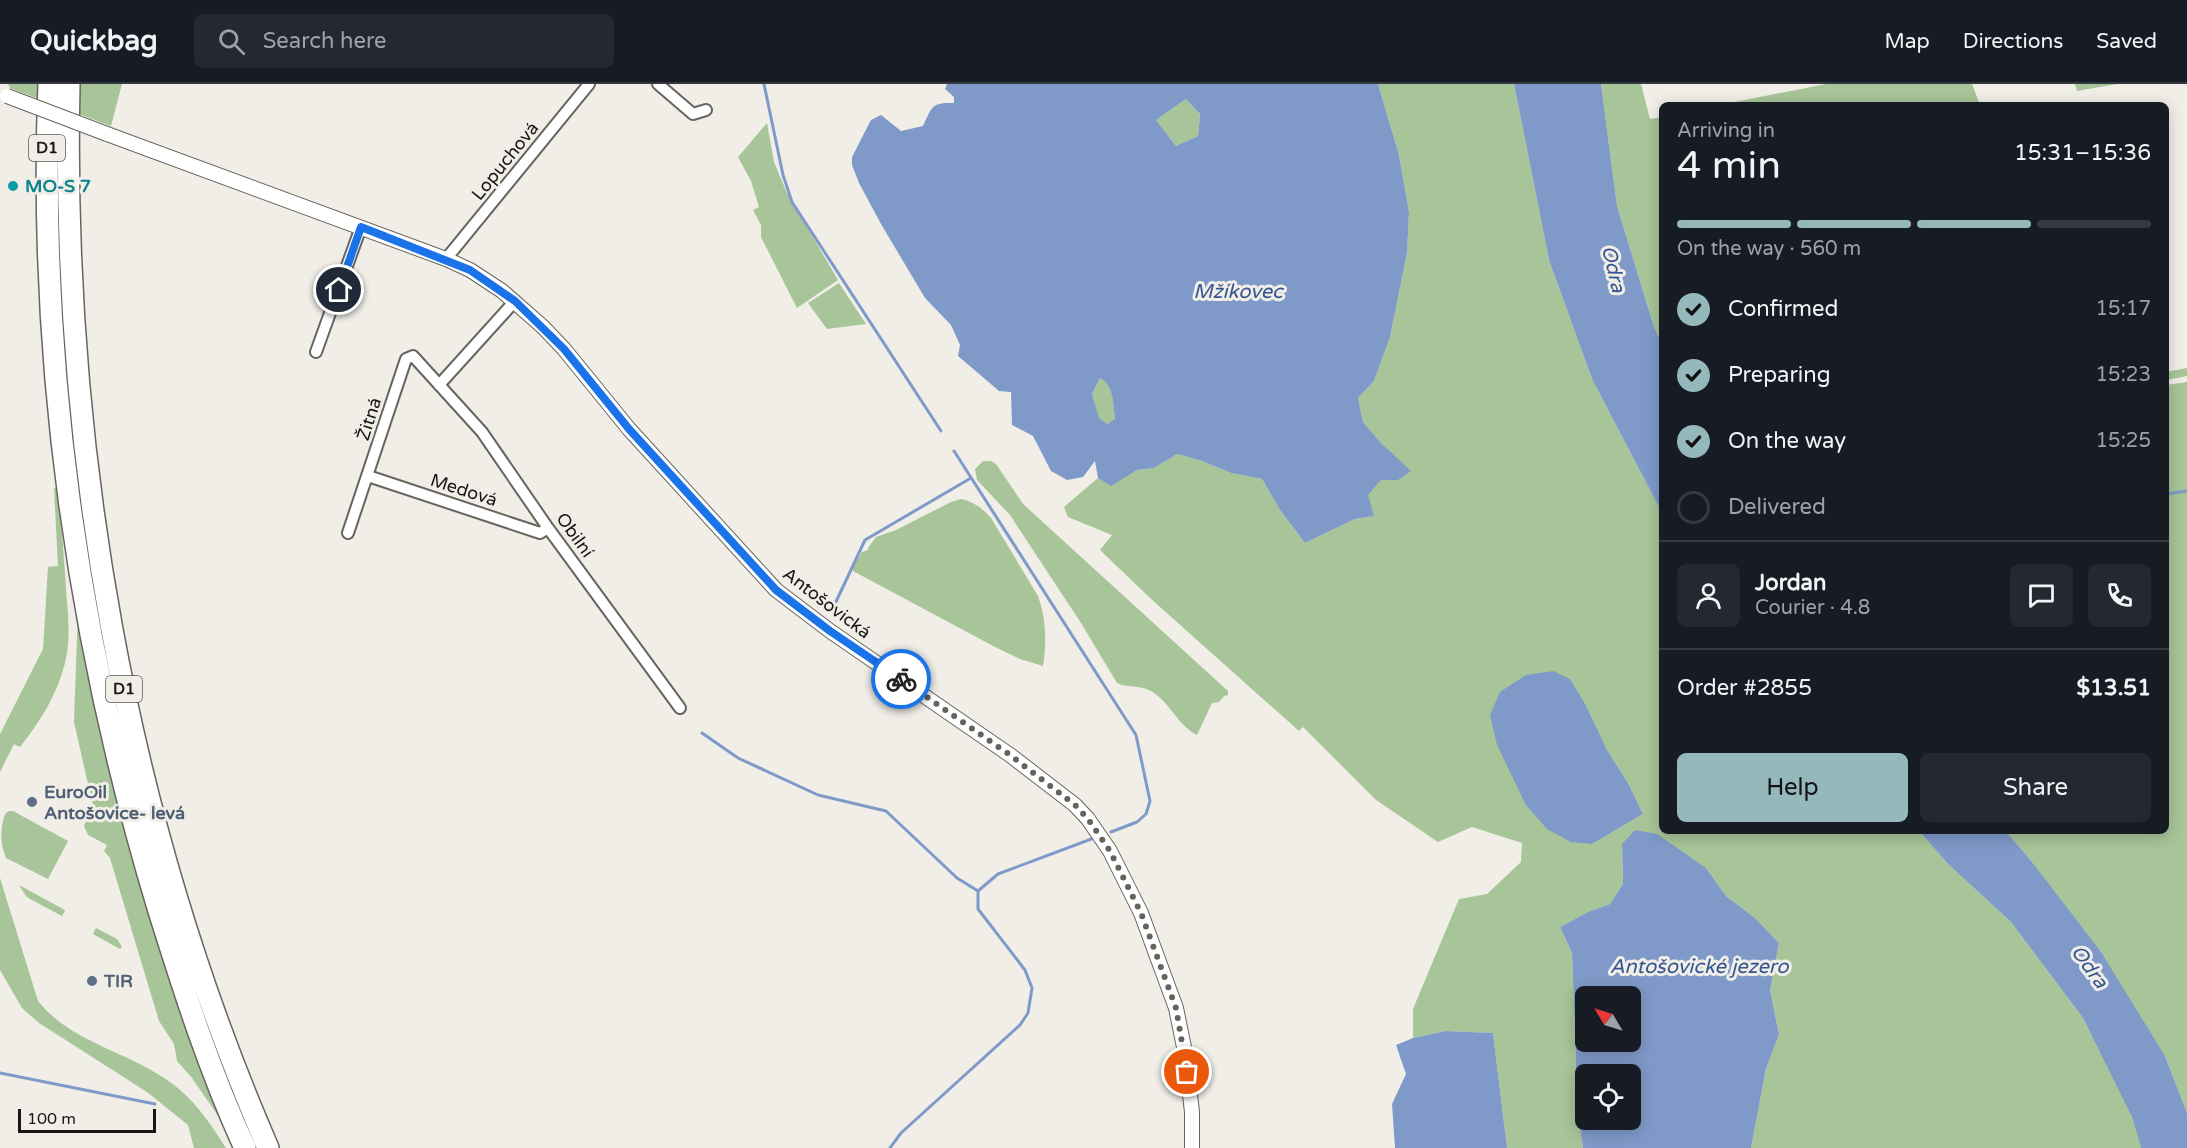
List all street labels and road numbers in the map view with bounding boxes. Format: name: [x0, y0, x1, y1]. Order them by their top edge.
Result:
street label: Lopuchová: [467, 117, 543, 205]
road number: D1: [29, 135, 65, 161]
street label: Žitná: [352, 395, 386, 443]
street label: Medová: [428, 469, 500, 511]
street label: Obilní: [551, 508, 599, 562]
street label: Antošovická: [779, 563, 875, 643]
road number: D1: [106, 676, 142, 702]

